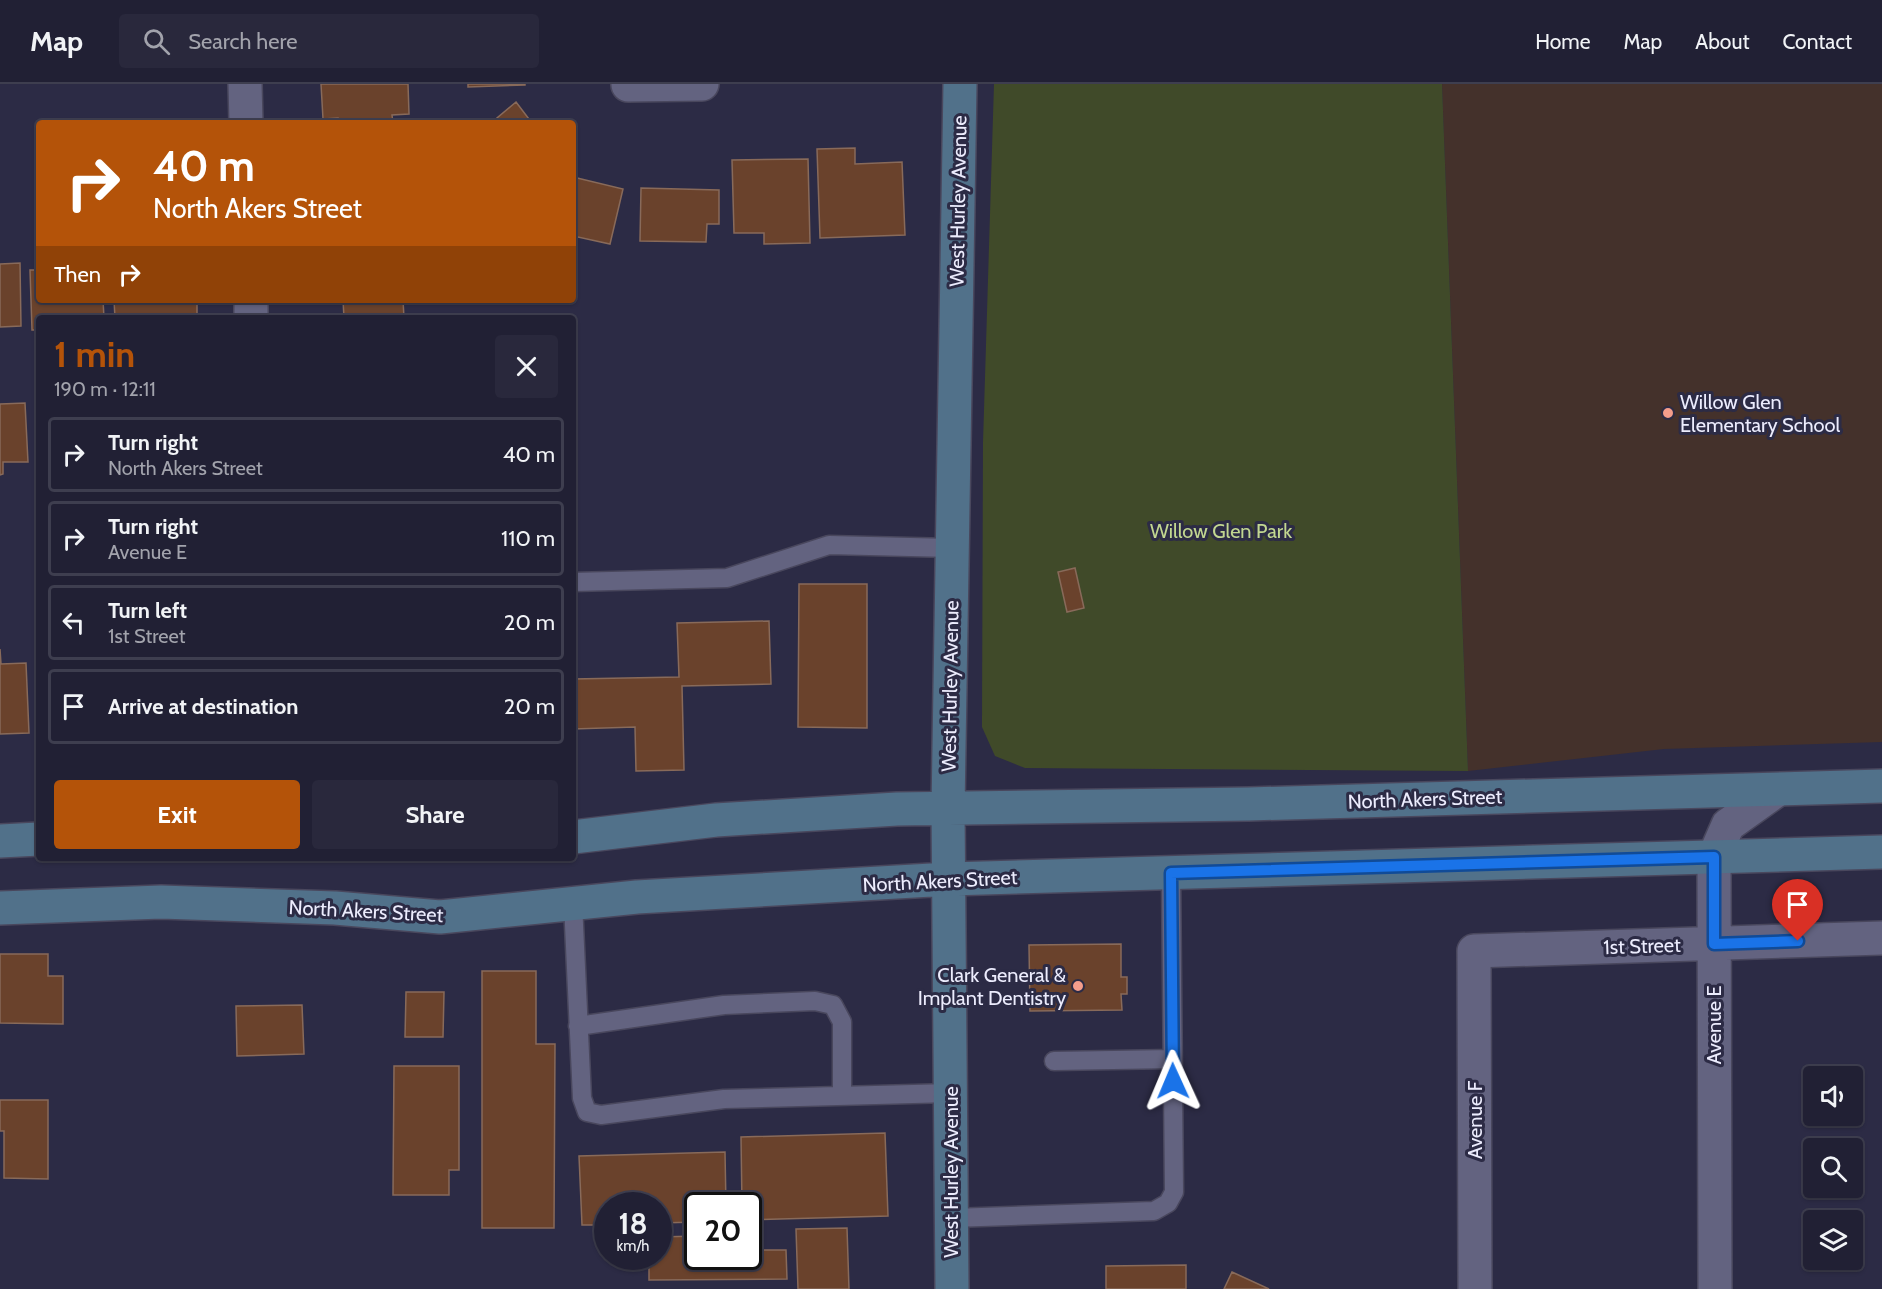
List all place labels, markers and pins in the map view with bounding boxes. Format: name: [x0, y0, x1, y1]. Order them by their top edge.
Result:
place label: Willow Glen Elementary School: [1680, 390, 1841, 437]
marker: Willow Glen Elementary School: [1661, 406, 1675, 420]
pin: [1772, 879, 1823, 941]
place label: Clark General & Implant Dentistry: [918, 963, 1066, 1010]
marker: Clark General & Implant Dentistry: [1071, 979, 1085, 993]

